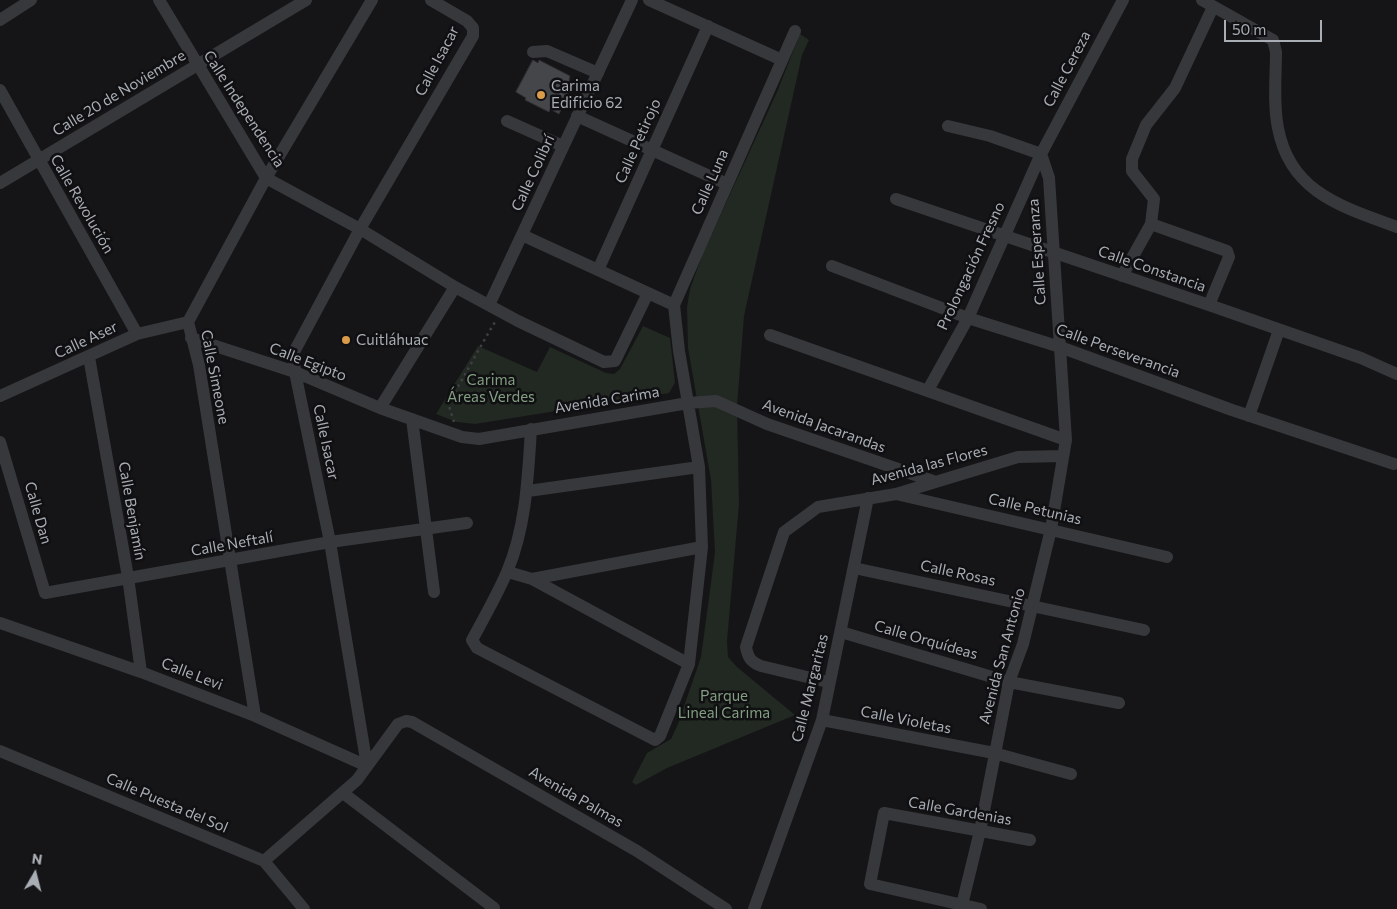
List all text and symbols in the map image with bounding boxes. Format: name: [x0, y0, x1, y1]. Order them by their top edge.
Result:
scale bar: [1227, 10, 1324, 42]
text: 50 m: [1232, 20, 1266, 38]
street label: Calle Isacar: [411, 23, 463, 99]
street label: Calle Cereza: [1039, 28, 1095, 110]
street label: Calle 20 de Noviembre: [49, 46, 189, 140]
street label: Calle Independencia: [200, 47, 288, 171]
place label: Carima Edificio 62: [551, 77, 623, 112]
marker: Carima Edificio 62: [535, 89, 547, 101]
street label: Calle Petirojo: [611, 96, 665, 186]
street label: Calle Colibrí: [507, 132, 559, 214]
street label: Calle Luna: [688, 146, 732, 218]
street label: Calle Revolución: [46, 151, 118, 257]
street label: Calle Esperanza: [1024, 198, 1050, 306]
street label: Prolongación Fresno: [933, 199, 1009, 333]
street label: Calle Constancia: [1096, 242, 1208, 296]
street label: Calle Aser: [52, 318, 120, 362]
street label: Calle Perseverancia: [1054, 320, 1182, 382]
street label: Calle Simeone: [197, 328, 233, 426]
place label: Cuitláhuac: [356, 331, 428, 349]
marker: Cuitláhuac: [340, 334, 352, 346]
street label: Calle Egipto: [267, 339, 349, 385]
park label: Carima Áreas Verdes: [447, 371, 535, 406]
street label: Avenida Carima: [553, 383, 661, 417]
street label: Avenida Jacarandas: [760, 395, 888, 457]
street label: Calle Isacar: [309, 403, 343, 481]
street label: Avenida las Flores: [869, 441, 989, 489]
street label: Calle Benjamín: [114, 460, 150, 562]
street label: Calle Dan: [21, 480, 55, 546]
street label: Calle Petunias: [987, 490, 1083, 528]
street label: Calle Neftalí: [189, 528, 275, 560]
street label: Calle Rosas: [919, 556, 997, 590]
street label: Avenida San Antonio: [975, 586, 1029, 726]
street label: Calle Orquídeas: [872, 617, 980, 663]
street label: Calle Margaritas: [788, 632, 832, 744]
street label: Calle Levi: [159, 654, 225, 694]
park label: Parque Lineal Carima: [678, 687, 770, 722]
street label: Calle Violetas: [859, 702, 953, 738]
street label: Avenida Palmas: [526, 763, 626, 831]
street label: Calle Puesta del Sol: [103, 769, 231, 837]
street label: Calle Gardenias: [907, 793, 1013, 829]
north arrow: [10, 849, 60, 899]
text: N: [31, 850, 44, 868]

